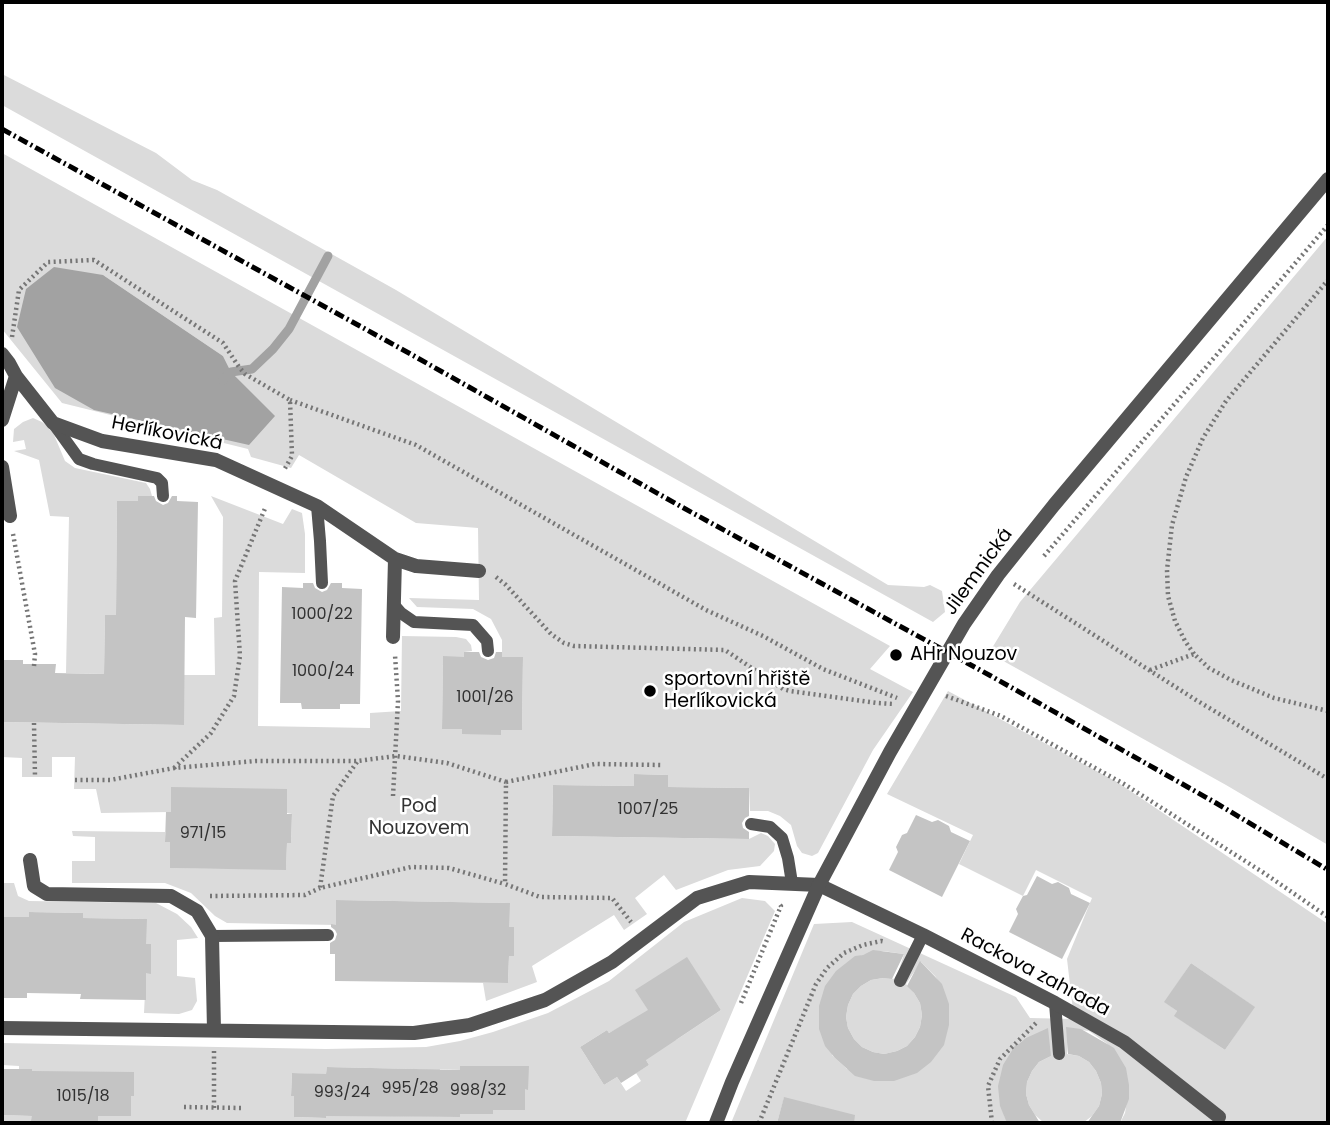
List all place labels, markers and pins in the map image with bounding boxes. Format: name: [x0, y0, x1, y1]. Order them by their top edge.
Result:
place label: AHr Nouzov: [910, 644, 1017, 666]
marker: AHr Nouzov: [888, 647, 904, 663]
place label: sportovní hřiště Herlíkovická: [664, 669, 810, 713]
marker: sportovní hřiště Herlíkovická: [642, 683, 658, 699]

